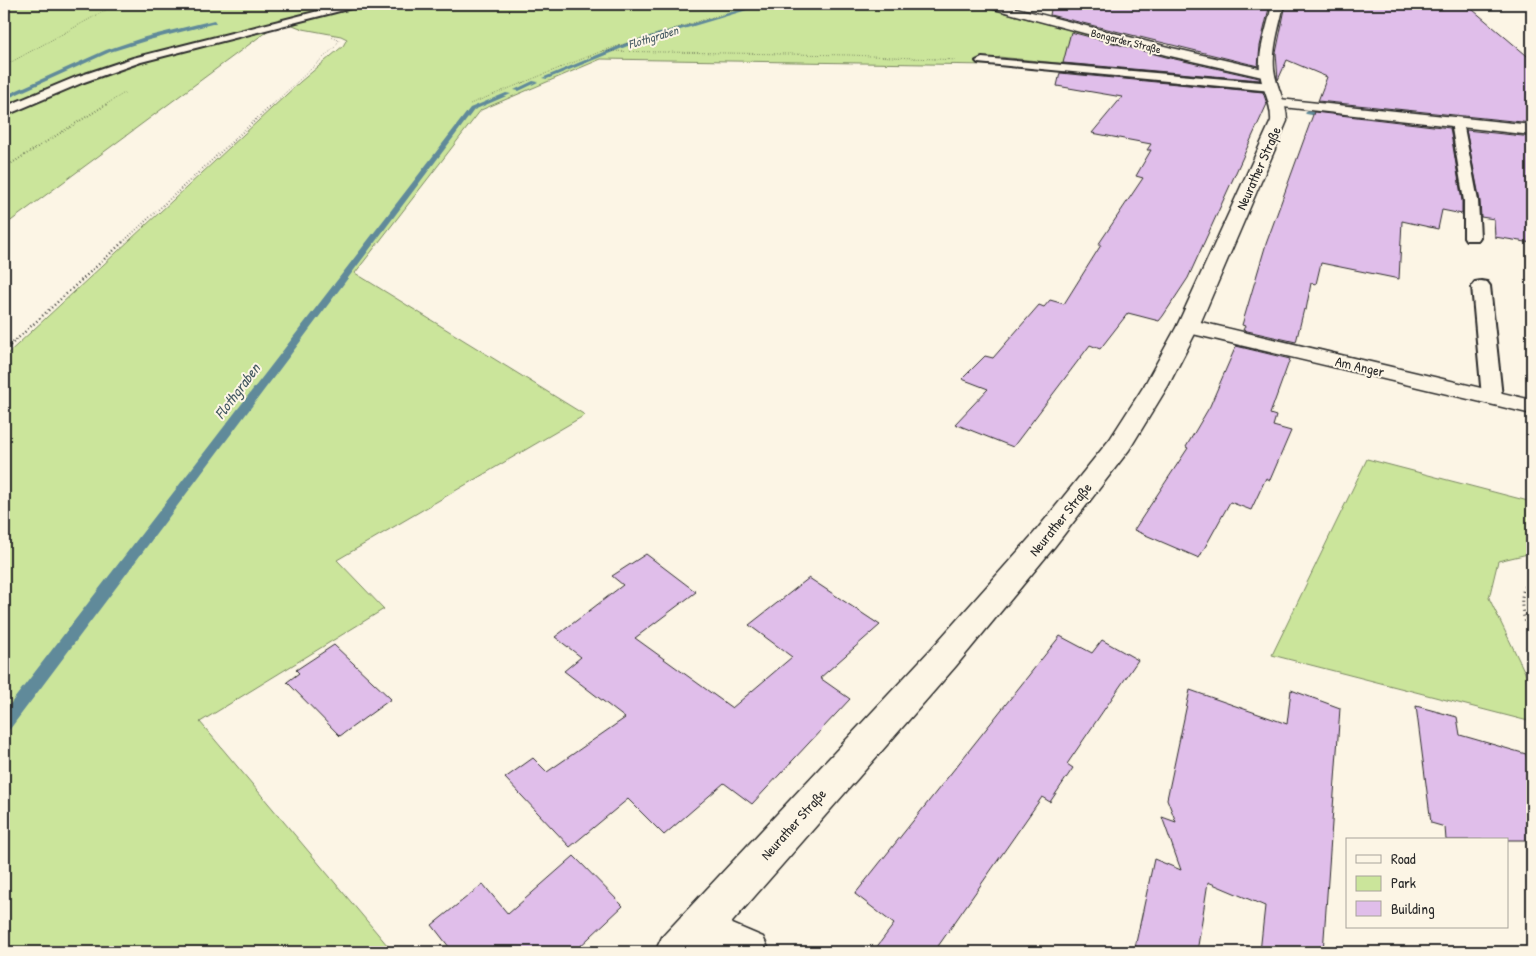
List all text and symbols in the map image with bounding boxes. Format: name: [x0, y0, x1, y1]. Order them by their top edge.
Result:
water label: Flothgraben: [626, 21, 682, 53]
street label: Bongarder Straße: [1090, 26, 1163, 57]
street label: Neurather Straße: [1231, 123, 1286, 213]
street label: Am Anger: [1333, 351, 1387, 382]
water label: Flothgraben: [209, 358, 265, 423]
street label: Neurather Straße: [1024, 478, 1097, 560]
street label: Neurather Straße: [756, 784, 831, 864]
legend: [1346, 838, 1508, 928]
text: Road: [1391, 848, 1416, 869]
text: Park: [1391, 872, 1416, 893]
text: Building: [1391, 898, 1435, 919]

